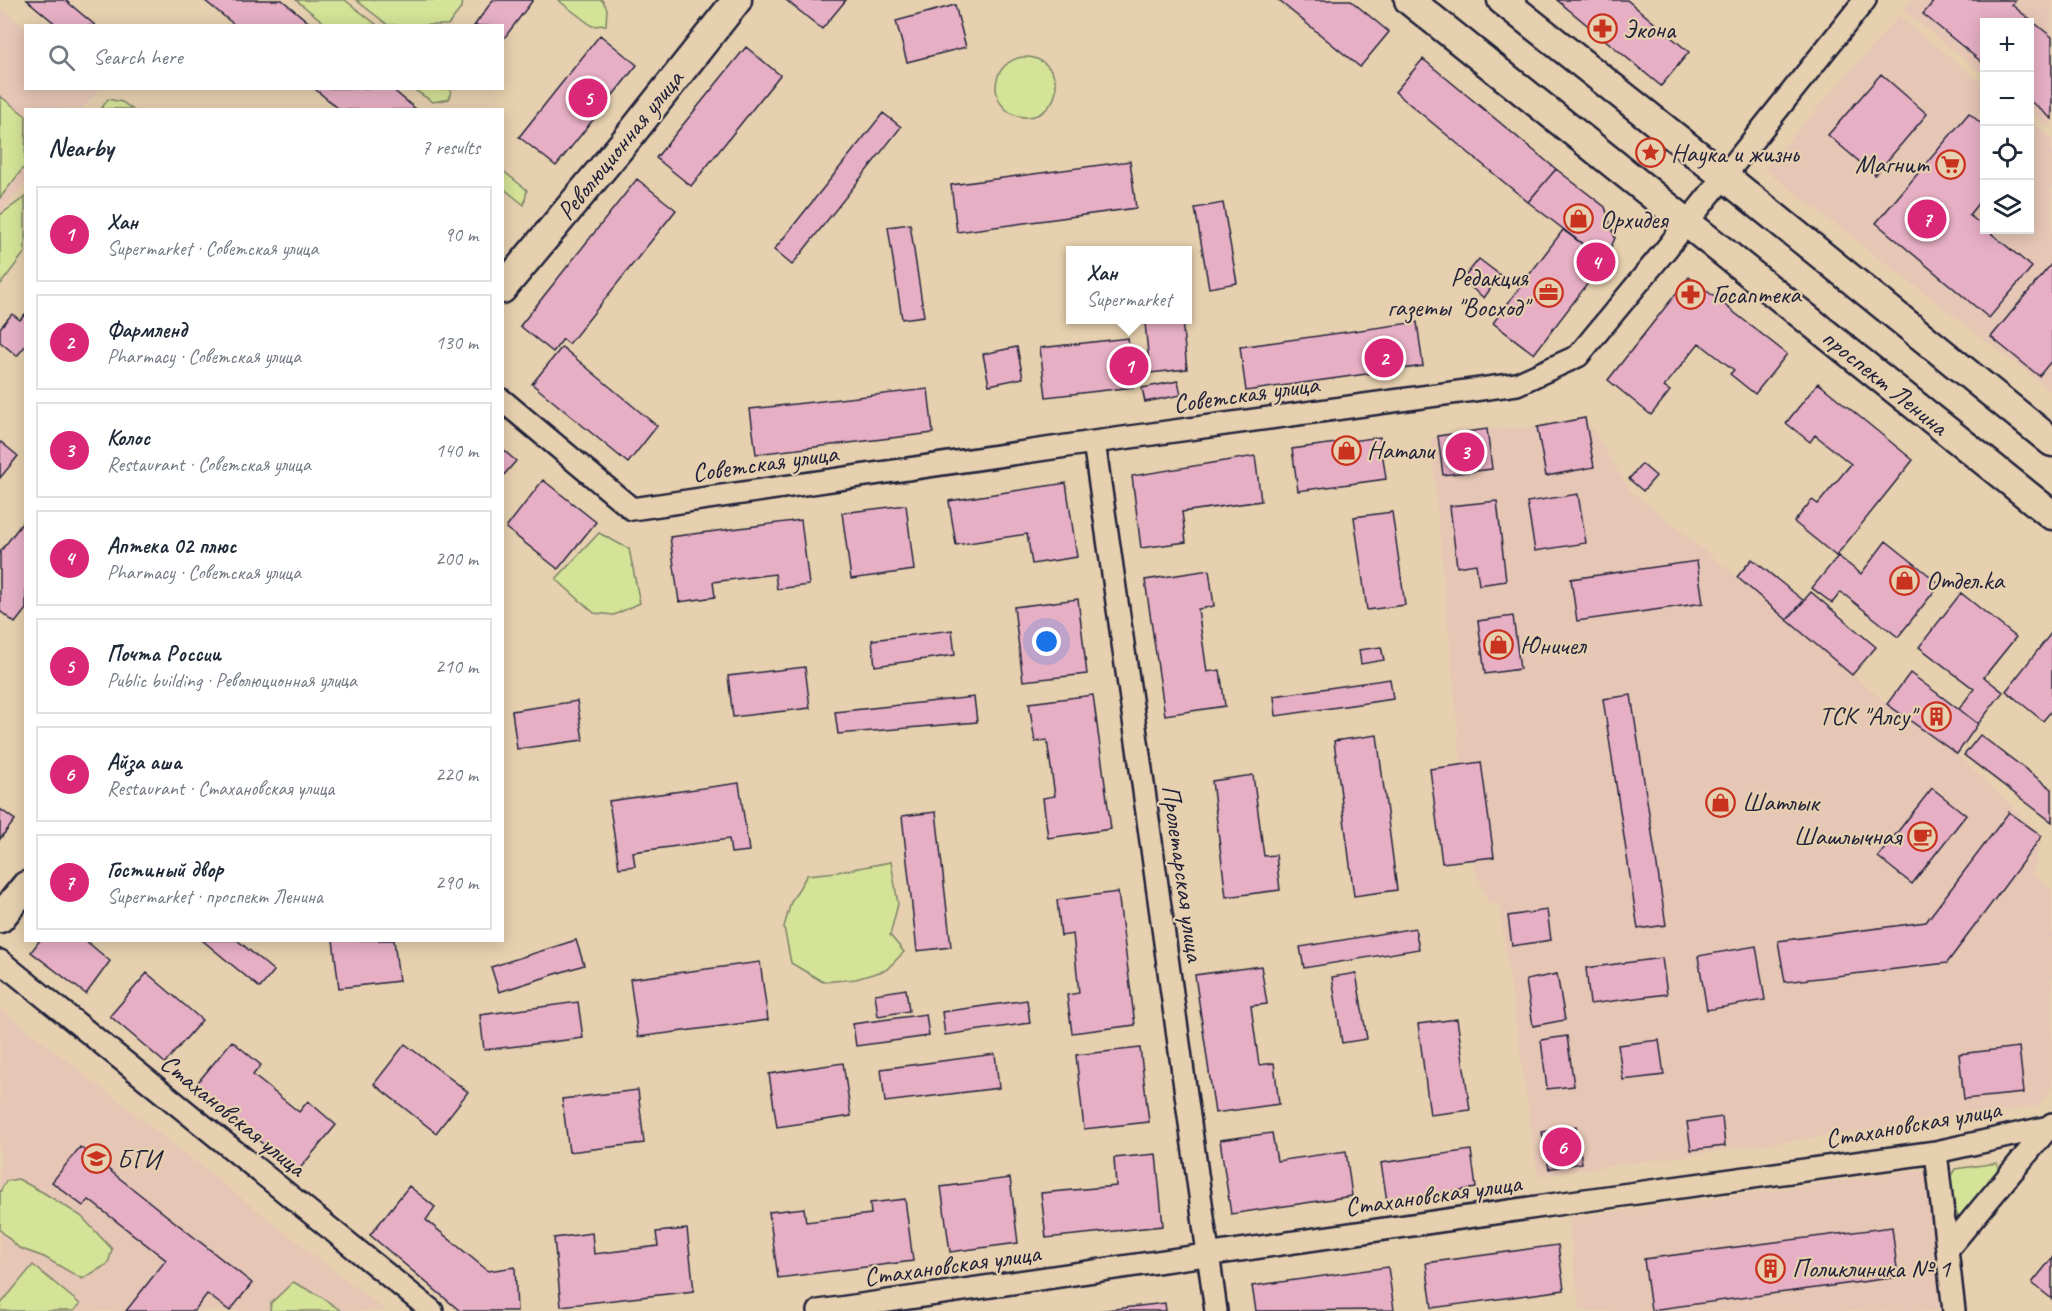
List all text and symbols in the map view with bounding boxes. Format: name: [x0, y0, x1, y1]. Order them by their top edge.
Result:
pharmacy icon: Экона: [1586, 13, 1618, 45]
place label: Экона: [1623, 13, 1677, 46]
map controls: [1980, 18, 2034, 234]
button: +: [1980, 18, 2034, 72]
search box: [24, 24, 504, 90]
icon: search: [45, 41, 78, 74]
text: Search here: [93, 43, 183, 71]
street label: Революционная улица: [549, 62, 692, 227]
button: −: [1980, 72, 2034, 126]
pin: 5: [568, 76, 608, 120]
button: locate: [1980, 126, 2034, 180]
text: Nearby: [48, 131, 113, 164]
text: 7 results: [421, 135, 480, 160]
place icon: Наука и жизнь: [1634, 137, 1666, 169]
place label: Наука и жизнь: [1671, 137, 1800, 170]
place label: Магнит: [1855, 148, 1930, 181]
supermarket icon: Магнит: [1934, 148, 1966, 180]
button: layers: [1980, 180, 2034, 234]
pin: 7: [1908, 196, 1946, 242]
shop icon: Орхидея: [1563, 203, 1595, 235]
place label: Орхидея: [1600, 203, 1669, 236]
text: Хан: [107, 208, 138, 236]
text: 1: [65, 222, 74, 247]
text: 90 m: [444, 222, 478, 247]
text: Supermarket · Советская улица: [107, 236, 318, 261]
pin: 4: [1576, 240, 1616, 284]
popup: [1066, 246, 1192, 324]
text: Хан: [1087, 259, 1118, 287]
place label: Редакция газеты "Восход": [1387, 261, 1533, 324]
office icon: Редакция газеты "Восход": [1533, 276, 1565, 308]
pharmacy icon: Госаптека: [1675, 278, 1707, 310]
place label: Госаптека: [1712, 278, 1802, 311]
text: Supermarket: [1087, 287, 1172, 312]
text: Фармленд: [107, 316, 187, 344]
street label: проспект Ленина: [1815, 321, 1956, 444]
text: 2: [65, 330, 74, 355]
text: 130 m: [435, 330, 478, 355]
pin: 2: [1364, 336, 1404, 380]
text: Pharmacy · Советская улица: [107, 344, 301, 369]
pin: 1: [1110, 344, 1148, 388]
street label: Советская улица: [1171, 367, 1323, 421]
text: Колос: [107, 424, 150, 452]
pin: 3: [1446, 430, 1484, 474]
shop icon: Натали: [1330, 434, 1362, 466]
place label: Натали: [1367, 434, 1436, 467]
street label: Советская улица: [690, 436, 842, 490]
text: 3: [65, 438, 74, 463]
text: 140 m: [435, 438, 478, 463]
text: Restaurant · Советская улица: [107, 452, 311, 477]
text: Аптека 02 плюс: [107, 532, 236, 560]
text: 4: [65, 546, 74, 571]
text: 200 m: [435, 546, 478, 571]
text: Pharmacy · Советская улица: [107, 560, 301, 585]
shop icon: Отдел.ka: [1889, 564, 1921, 596]
place label: Отдел.ka: [1926, 564, 2005, 597]
your location: [1032, 627, 1061, 656]
shop icon: Юничел: [1483, 629, 1515, 661]
place label: Юничел: [1520, 629, 1588, 662]
text: Почта России: [107, 640, 221, 668]
text: 5: [65, 654, 74, 679]
text: 210 m: [435, 654, 478, 679]
text: Public building · Революционная улица: [107, 668, 357, 693]
place label: ТСК "Алсу": [1819, 700, 1920, 733]
building icon: ТСК "Алсу": [1920, 700, 1952, 732]
text: Айза аша: [107, 748, 181, 776]
text: 6: [65, 762, 74, 787]
text: 220 m: [435, 762, 478, 787]
text: Restaurant · Стахановская улица: [107, 776, 334, 801]
street label: Пролетарская улица: [1154, 783, 1212, 965]
shop icon: Шатлык: [1705, 786, 1737, 818]
place label: Шатлык: [1742, 786, 1821, 819]
place label: Шашлычная: [1793, 820, 1903, 853]
cafe icon: Шашлычная: [1906, 820, 1938, 852]
text: Гостиный двор: [107, 856, 223, 884]
text: 7: [65, 870, 74, 895]
text: 290 m: [435, 870, 478, 895]
text: Supermarket · проспект Ленина: [107, 884, 323, 909]
street label: Стахановская улица: [154, 1046, 314, 1185]
street label: Стахановская улица: [1823, 1092, 2005, 1156]
pin: 6: [1542, 1124, 1582, 1170]
school or university icon: БГИ: [80, 1143, 112, 1175]
place label: БГИ: [117, 1143, 165, 1176]
street label: Стахановская улица: [1343, 1166, 1525, 1224]
street label: Стахановская улица: [862, 1236, 1044, 1294]
building icon: Поликлиника № 1: [1755, 1252, 1787, 1284]
place label: Поликлиника № 1: [1792, 1252, 1951, 1285]

